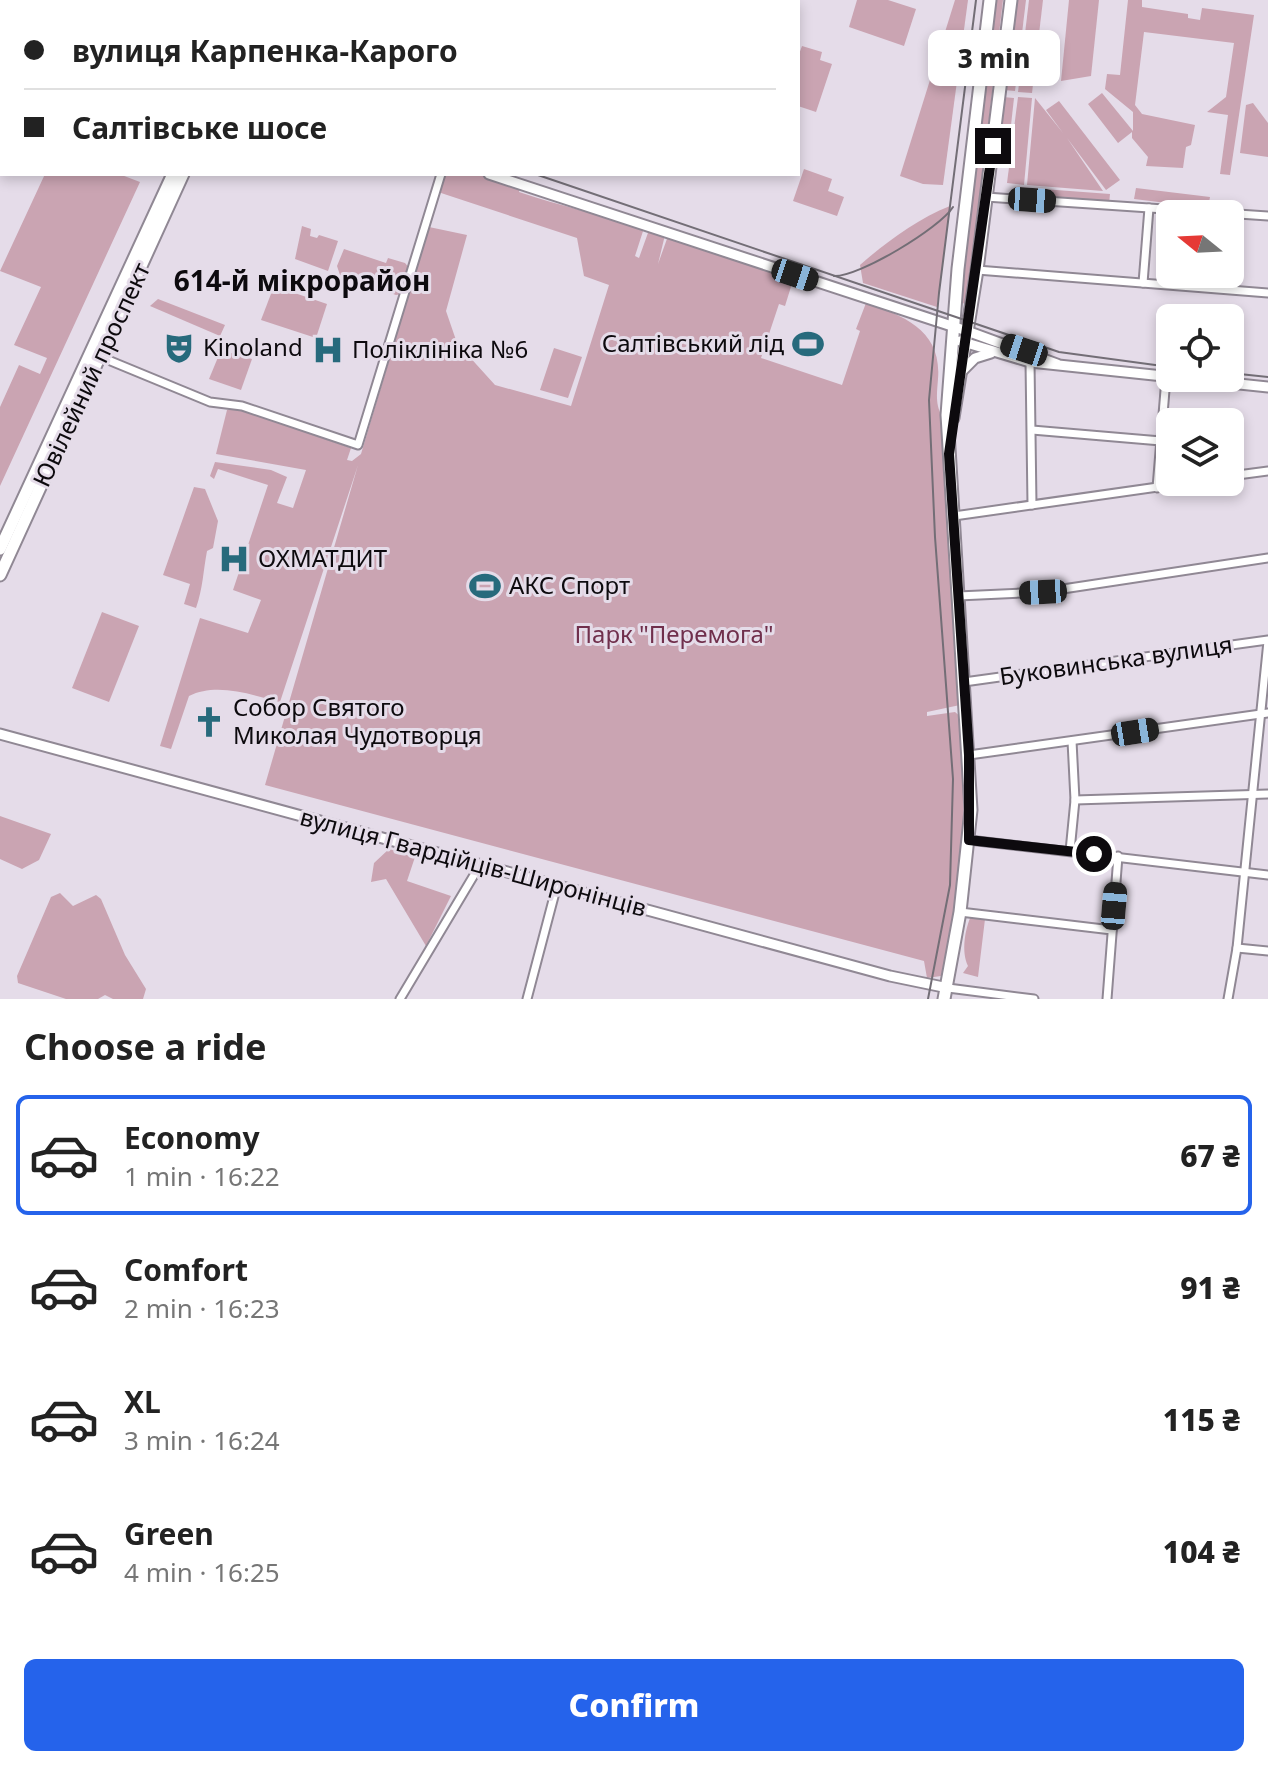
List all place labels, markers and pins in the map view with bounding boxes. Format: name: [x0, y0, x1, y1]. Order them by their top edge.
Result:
place label: Салтівський лід: [602, 326, 784, 359]
sports icon: Салтівський лід: [791, 327, 825, 361]
place label: Kinoland: [203, 330, 303, 363]
theatre icon: Kinoland: [162, 331, 196, 365]
place label: Поліклініка №6: [352, 332, 528, 365]
hospital icon: Поліклініка №6: [311, 333, 345, 367]
place label: ОХМАТДИТ: [258, 541, 388, 574]
hospital icon: ОХМАТДИТ: [217, 542, 251, 576]
place label: АКС Спорт: [509, 568, 630, 601]
sports icon: АКС Спорт: [468, 569, 502, 603]
place label: Собор Святого Миколая Чудотворця: [233, 690, 482, 751]
church icon: Собор Святого Миколая Чудотворця: [192, 705, 226, 739]

